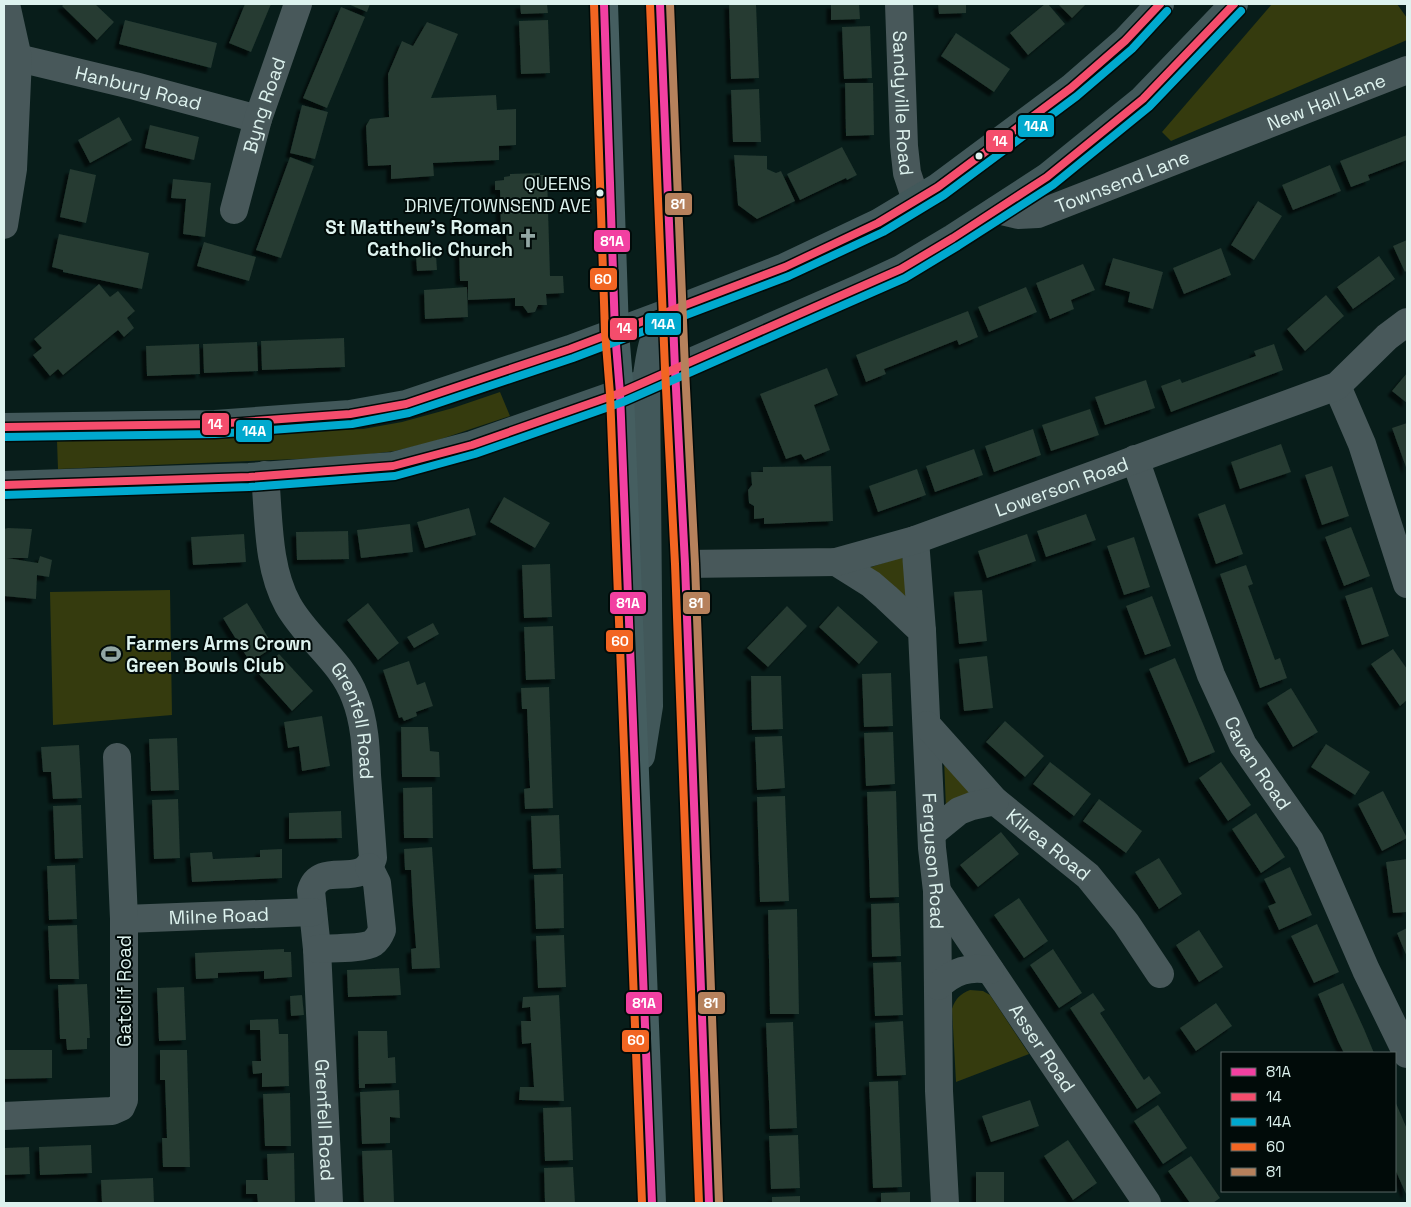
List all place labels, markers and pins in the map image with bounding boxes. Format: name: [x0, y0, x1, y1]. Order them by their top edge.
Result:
unlabelled marker: [974, 151, 984, 161]
place label: QUEENS DRIVE/TOWNSEND AVE: [404, 172, 591, 217]
marker: QUEENS DRIVE/TOWNSEND AVE: [595, 188, 605, 198]
place label: St Matthew's Roman Catholic Church: [325, 215, 513, 262]
church icon: St Matthew's Roman Catholic Church: [517, 227, 539, 249]
place label: Farmers Arms Crown Green Bowls Club: [126, 631, 312, 678]
sports icon: Farmers Arms Crown Green Bowls Club: [100, 643, 122, 665]

